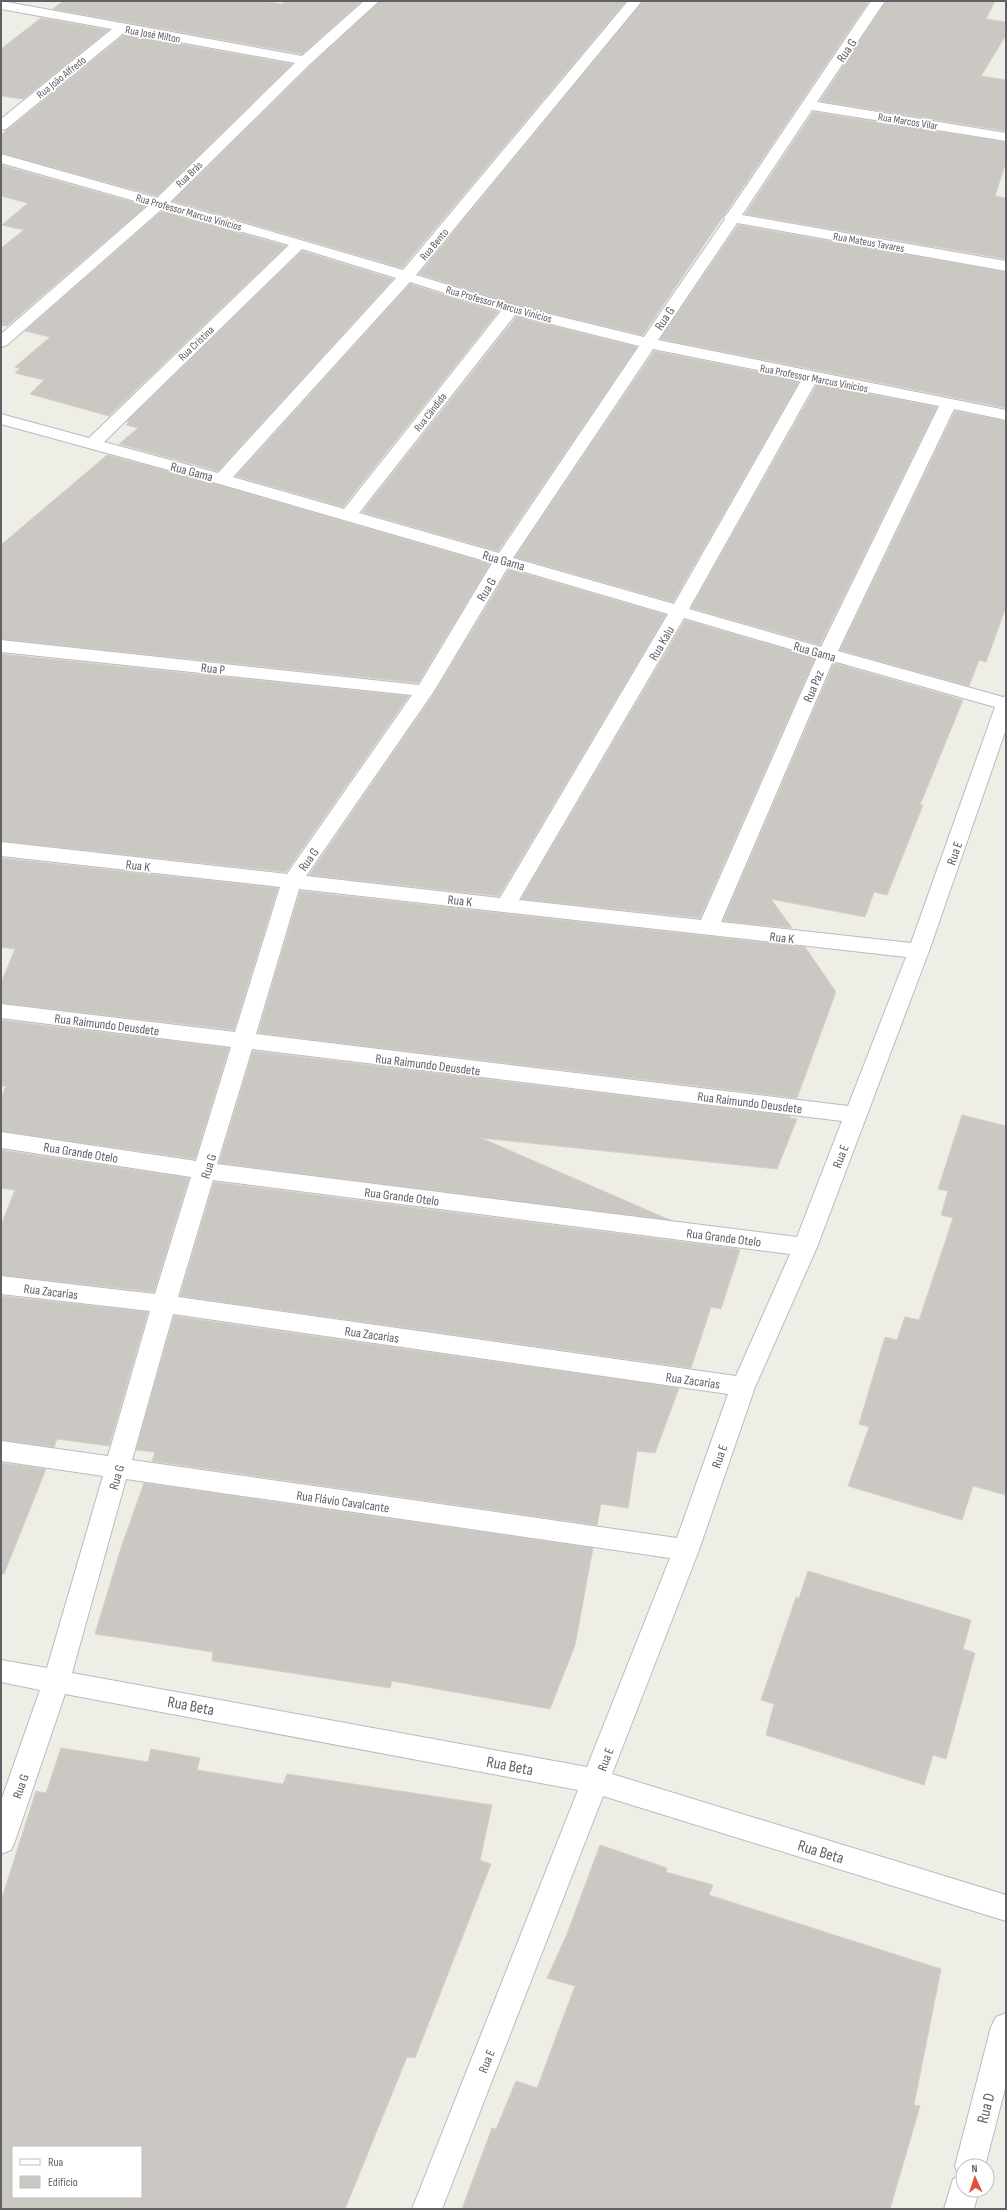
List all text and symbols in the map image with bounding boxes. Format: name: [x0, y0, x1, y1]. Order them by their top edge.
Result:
street label: Rua José Milton: [124, 23, 182, 46]
street label: Rua G: [833, 36, 860, 65]
street label: Rua João Alfredo: [34, 53, 89, 101]
street label: Rua Marcos Vilar: [877, 110, 939, 133]
street label: Rua Brás: [173, 159, 205, 190]
street label: Rua Professor Marcus Vinícios: [134, 191, 243, 234]
street label: Rua Bento: [417, 225, 452, 263]
street label: Rua Mateus Tavares: [832, 230, 906, 255]
street label: Rua Professor Marcus Vinícios: [444, 283, 553, 326]
street label: Rua G: [651, 304, 678, 333]
street label: Rua Cristina: [176, 323, 217, 363]
street label: Rua Professor Marcus Vinícios: [759, 362, 869, 395]
street label: Rua Cândida: [411, 390, 449, 434]
street label: Rua Gama: [169, 459, 215, 485]
street label: Rua Gama: [481, 547, 527, 575]
street label: Rua G: [474, 575, 500, 604]
street label: Rua Kalu: [646, 623, 678, 664]
street label: Rua Gama: [792, 638, 838, 666]
street label: Rua P: [200, 660, 226, 678]
street label: Rua Paz: [800, 668, 828, 705]
street label: Rua E: [943, 839, 966, 867]
street label: Rua G: [295, 845, 323, 874]
street label: Rua K: [125, 857, 151, 875]
street label: Rua K: [447, 892, 473, 910]
street label: Rua K: [769, 929, 795, 947]
street label: Rua Raimundo Deusdete: [54, 1011, 160, 1039]
street label: Rua Raimundo Deusdete: [375, 1051, 481, 1079]
street label: Rua Raimundo Deusdete: [697, 1089, 803, 1117]
street label: Rua Grande Otelo: [42, 1139, 119, 1167]
street label: Rua E: [829, 1142, 853, 1170]
street label: Rua G: [198, 1152, 220, 1181]
street label: Rua Grande Otelo: [364, 1184, 440, 1210]
street label: Rua Grande Otelo: [686, 1225, 762, 1251]
street label: Rua Zacarias: [23, 1281, 79, 1303]
street label: Rua Zacarias: [344, 1323, 400, 1347]
street label: Rua Zacarias: [665, 1369, 721, 1393]
street label: Rua E: [708, 1442, 731, 1470]
street label: Rua G: [106, 1463, 128, 1492]
street label: Rua Flávio Cavalcante: [295, 1488, 390, 1516]
street label: Rua Beta: [166, 1693, 216, 1720]
street label: Rua E: [594, 1745, 618, 1773]
street label: Rua Beta: [485, 1753, 535, 1780]
street label: Rua G: [9, 1772, 33, 1801]
street label: Rua Beta: [795, 1836, 846, 1868]
street label: Rua E: [475, 2047, 499, 2075]
street label: Rua D: [974, 2091, 999, 2126]
legend: [12, 2146, 142, 2198]
text: Rua: [48, 2155, 64, 2170]
north arrow: [955, 2158, 995, 2198]
text: N: [971, 2162, 978, 2175]
text: Edifício: [48, 2175, 78, 2190]

